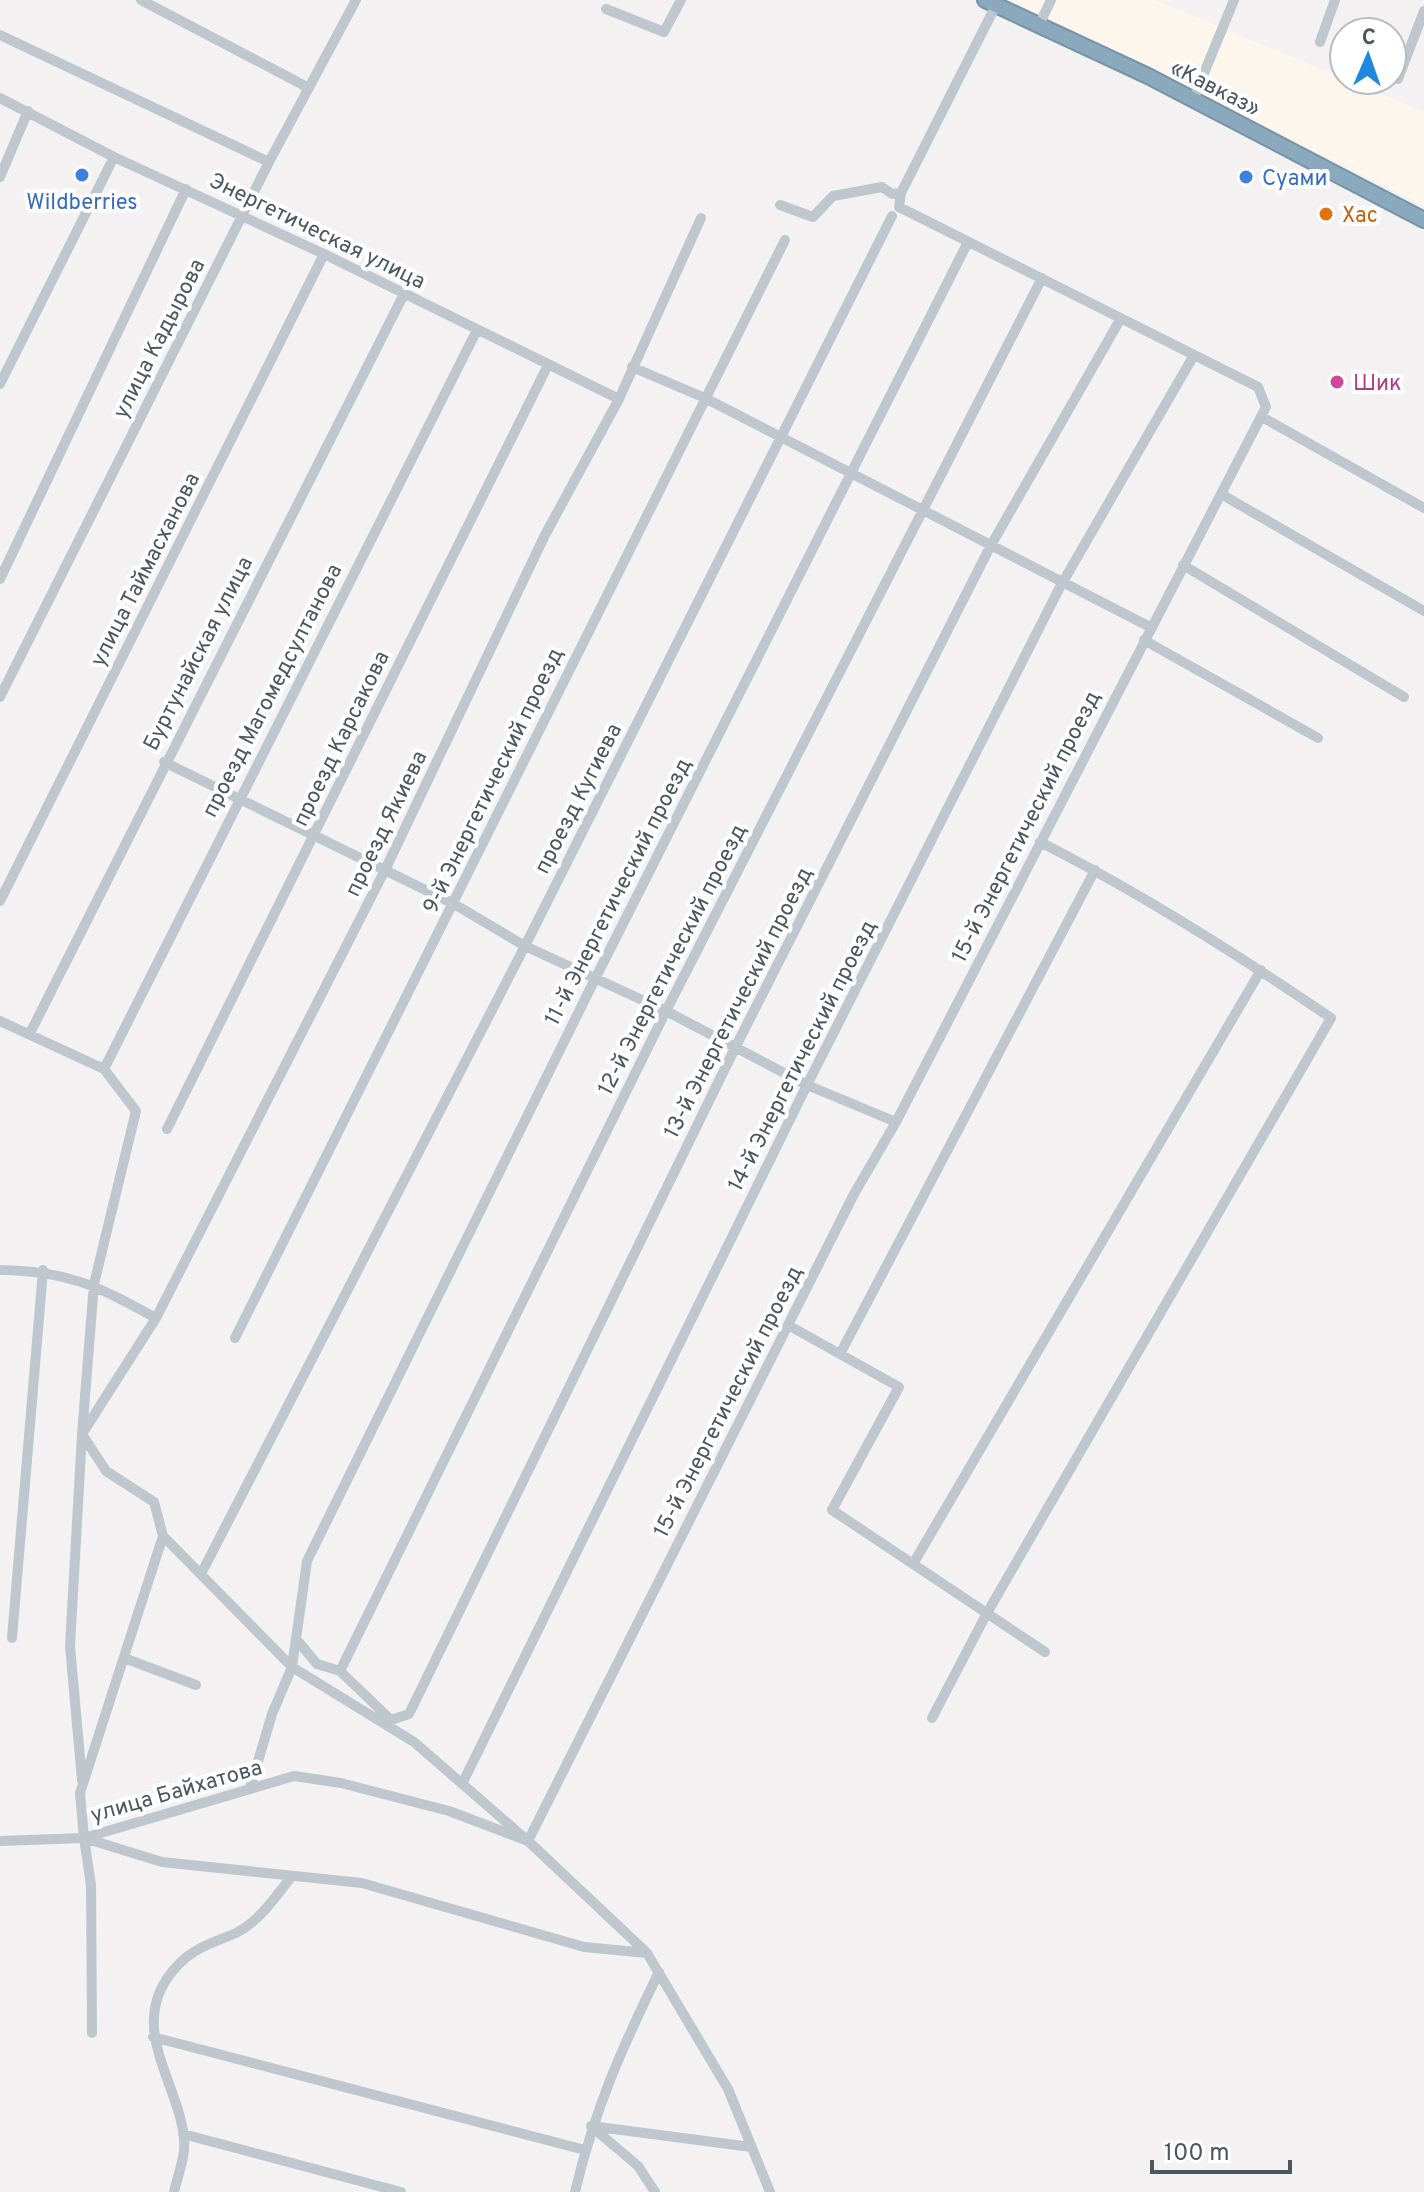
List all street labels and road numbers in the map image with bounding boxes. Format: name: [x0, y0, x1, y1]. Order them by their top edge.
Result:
street label: «Кавказ»: [1165, 55, 1264, 123]
street label: Энергетическая улица: [204, 168, 429, 296]
street label: улица Кадырова: [108, 255, 212, 424]
street label: улица Таймасханова: [86, 469, 207, 672]
street label: Буртунайская улица: [139, 553, 260, 756]
street label: проезд Магомедсултанова: [197, 560, 349, 822]
street label: 9-й Энергетический проезд: [418, 644, 570, 918]
street label: проезд Карсакова: [288, 647, 396, 831]
street label: 15-й Энергетический проезд: [947, 687, 1108, 967]
street label: проезд Кугиева: [530, 719, 629, 879]
street label: проезд Якиева: [340, 747, 434, 901]
street label: 11-й Энергетический проезд: [540, 754, 699, 1030]
street label: 12-й Энергетический проезд: [593, 820, 754, 1100]
street label: 13-й Энергетический проезд: [659, 863, 819, 1143]
street label: 14-й Энергетический проезд: [723, 916, 883, 1196]
street label: 15-й Энергетический проезд: [649, 1262, 810, 1542]
street label: улица Байхатова: [88, 1755, 266, 1830]

